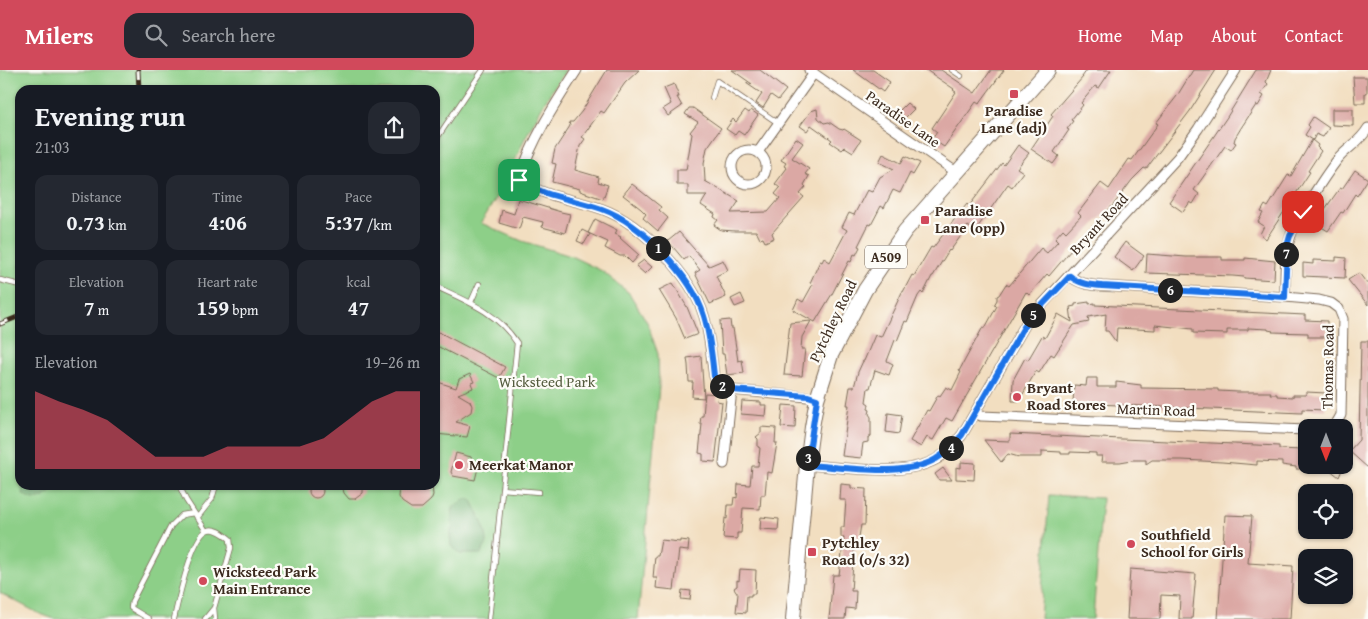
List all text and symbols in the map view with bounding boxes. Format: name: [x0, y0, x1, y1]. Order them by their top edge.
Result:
search box: [124, 13, 474, 58]
text: Milers: [25, 18, 94, 53]
icon: search: [142, 21, 170, 49]
text: Search here: [182, 21, 275, 49]
text: Home: [1078, 22, 1122, 49]
text: Map: [1150, 22, 1183, 49]
text: About: [1211, 22, 1257, 49]
text: Contact: [1285, 22, 1343, 49]
street label: Paradise Lane: [862, 85, 945, 152]
marker: Paradise Lane (adj): [1008, 88, 1020, 100]
text: Evening run: [35, 95, 186, 136]
place label: Paradise Lane (adj): [981, 100, 1047, 138]
button: share: [368, 102, 420, 154]
text: 21:03: [35, 135, 70, 159]
pin: [498, 159, 540, 201]
icon: arrive: [505, 166, 533, 194]
text: Distance: [71, 187, 122, 207]
text: Time: [213, 187, 242, 207]
text: Pace: [345, 187, 372, 207]
street label: Bryant Road: [1065, 188, 1133, 259]
pin: [1282, 191, 1324, 233]
icon: check: [1289, 198, 1317, 226]
place label: Paradise Lane (opp): [935, 200, 1005, 238]
text: 0.73: [66, 207, 105, 238]
text: 4:06: [208, 207, 247, 238]
text: 5:37: [325, 207, 364, 238]
marker: Paradise Lane (opp): [919, 214, 931, 226]
text: km: [105, 215, 127, 235]
text: /km: [364, 215, 392, 235]
pin: 1: [646, 236, 670, 260]
text: 1: [655, 238, 662, 258]
pin: 7: [1274, 242, 1298, 266]
text: 7: [1283, 244, 1290, 264]
road number: A509: [865, 246, 907, 268]
text: Elevation: [69, 272, 124, 292]
text: Heart rate: [197, 272, 258, 292]
text: kcal: [347, 272, 370, 292]
street label: Pytchley Road: [804, 276, 862, 365]
pin: 6: [1158, 278, 1182, 302]
text: 6: [1167, 280, 1174, 300]
text: 7: [84, 292, 95, 323]
text: 159: [197, 292, 229, 323]
text: 47: [348, 292, 369, 323]
text: m: [95, 300, 109, 320]
text: bpm: [229, 300, 258, 320]
pin: 5: [1020, 302, 1046, 328]
text: 5: [1030, 305, 1037, 325]
street label: Thomas Road: [1316, 325, 1339, 409]
text: Elevation: [35, 350, 98, 374]
text: 19–26 m: [365, 350, 420, 374]
park label: Wicksteed Park: [499, 371, 596, 392]
pin: 2: [710, 374, 734, 398]
text: 2: [719, 376, 726, 396]
place label: Bryant Road Stores: [1027, 377, 1106, 415]
marker: Bryant Road Stores: [1011, 391, 1023, 403]
street label: Martin Road: [1117, 398, 1195, 421]
north arrow: [1298, 419, 1352, 474]
map controls: [1298, 419, 1353, 604]
pin: 4: [938, 436, 964, 460]
text: 4: [948, 438, 955, 458]
pin: 3: [796, 446, 820, 470]
text: 3: [805, 448, 812, 468]
place label: Meerkat Manor: [469, 454, 573, 475]
marker: Meerkat Manor: [453, 459, 465, 471]
button: locate: [1298, 484, 1353, 539]
place label: Southfield School for Girls: [1141, 524, 1244, 562]
place label: Pytchley Road (o/s 32): [822, 532, 909, 570]
marker: Southfield School for Girls: [1125, 538, 1137, 550]
marker: Pytchley Road (o/s 32): [806, 546, 818, 558]
button: layers: [1298, 549, 1353, 604]
place label: Wicksteed Park Main Entrance: [213, 561, 317, 599]
marker: Wicksteed Park Main Entrance: [197, 575, 209, 587]

